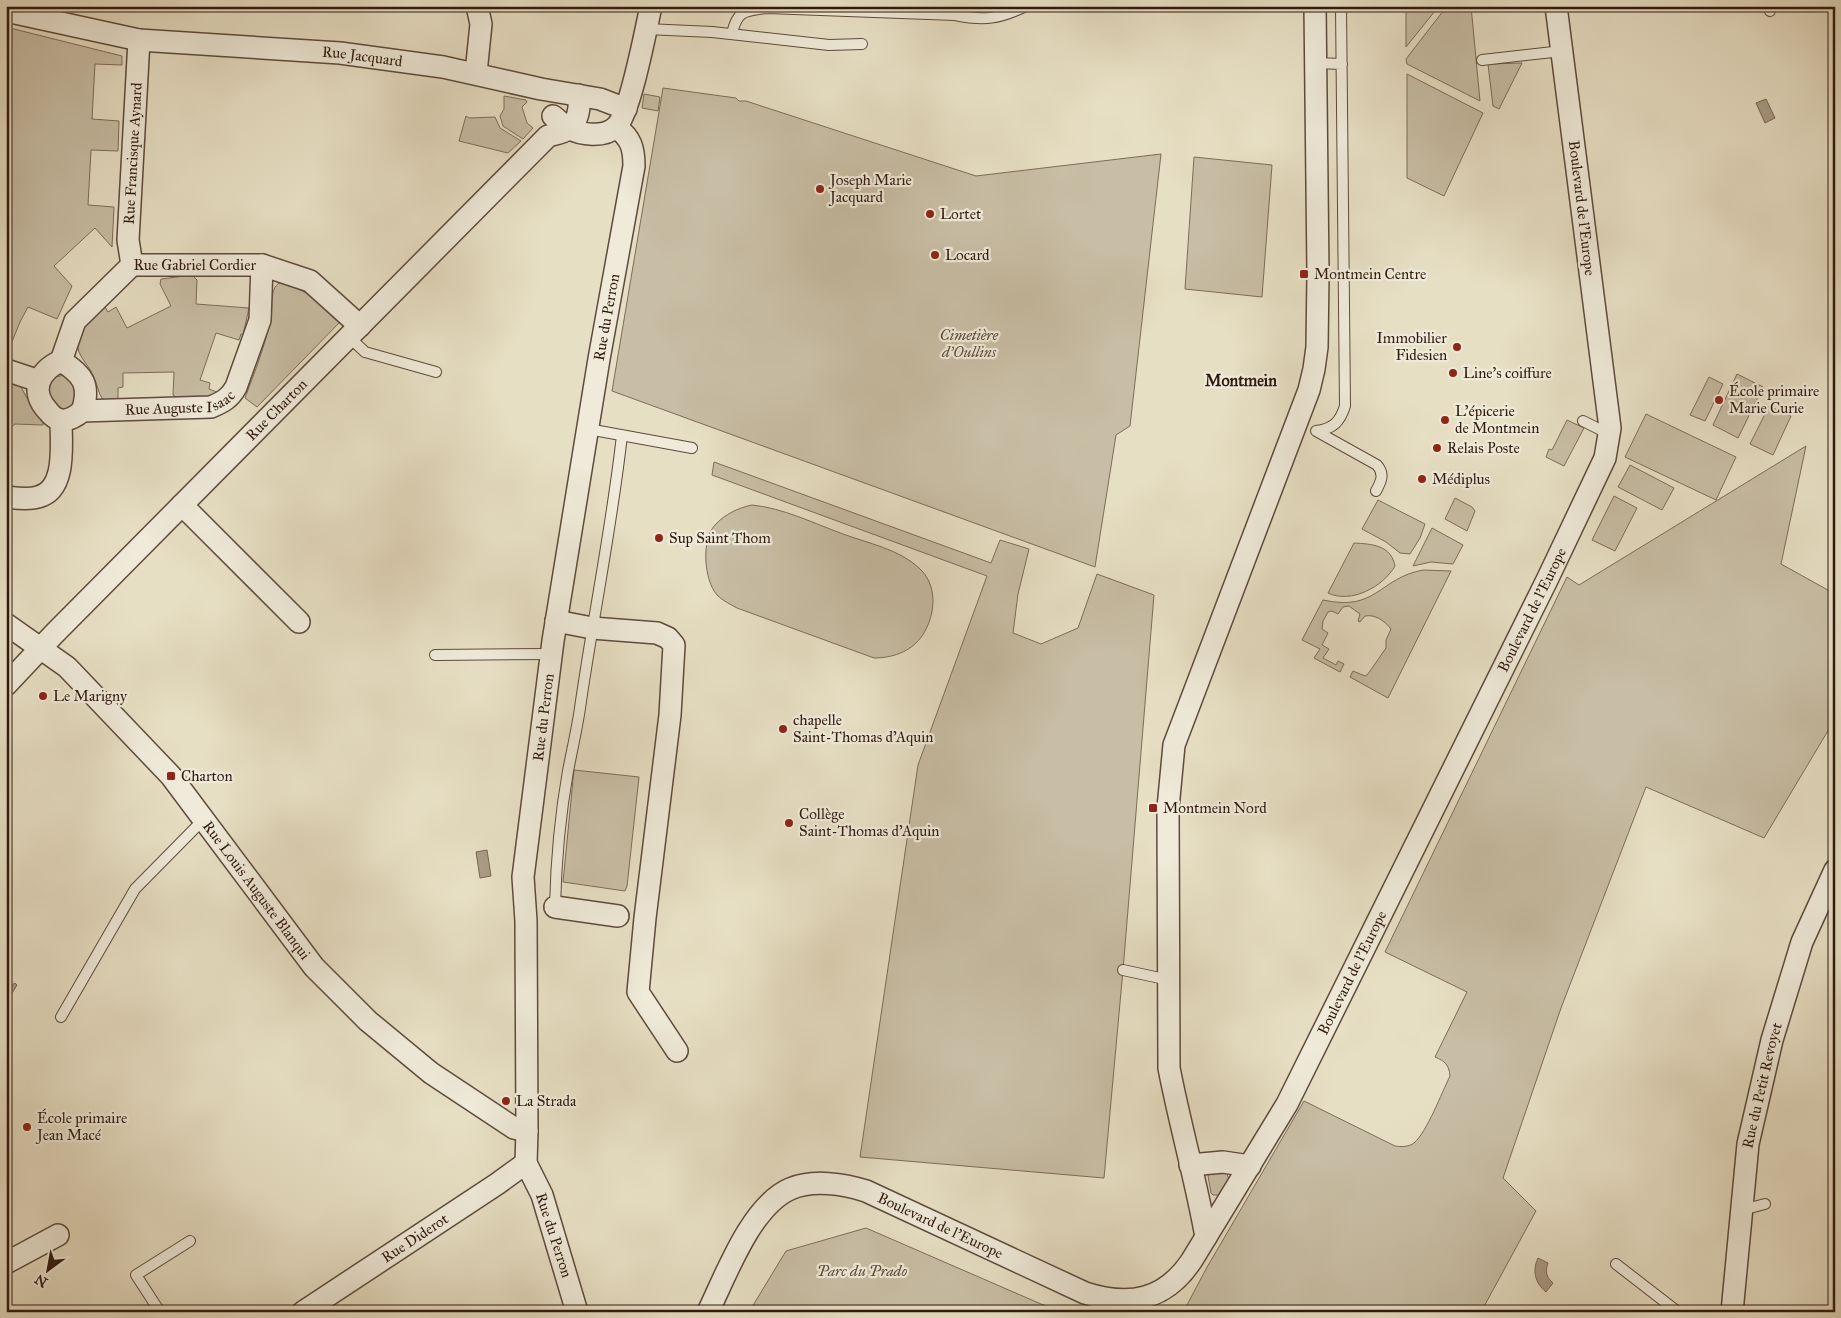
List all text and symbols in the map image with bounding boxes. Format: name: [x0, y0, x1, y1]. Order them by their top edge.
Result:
street label: Rue Jacquard: [321, 43, 404, 70]
street label: Rue Francisque Aynard: [120, 81, 146, 225]
street label: Boulevard de l'Europe: [1565, 139, 1599, 277]
place label: Joseph Marie Jacquard: [828, 171, 912, 207]
marker: Joseph Marie Jacquard: [814, 183, 826, 195]
place label: Lortet: [940, 205, 982, 223]
marker: Lortet: [924, 208, 936, 220]
place label: Locard: [945, 246, 990, 264]
marker: Locard: [929, 249, 941, 261]
street label: Rue Gabriel Cordier: [133, 256, 256, 274]
place label: Montmein Centre: [1314, 265, 1426, 283]
marker: Montmein Centre: [1298, 268, 1310, 280]
street label: Rue du Perron: [590, 272, 623, 362]
park label: Cimetière d'Oullins: [940, 326, 999, 361]
place label: Immobilier Fidesien: [1376, 329, 1447, 364]
marker: Immobilier Fidesien: [1451, 341, 1463, 353]
place label: Line's coiffure: [1463, 364, 1552, 382]
marker: Line's coiffure: [1447, 367, 1459, 379]
district label: Montmein: [1205, 371, 1277, 390]
street label: Rue Charton: [242, 375, 311, 444]
place label: École primaire Marie Curie: [1729, 381, 1819, 417]
street label: Rue Auguste Isaac: [125, 387, 239, 419]
marker: École primaire Marie Curie: [1713, 394, 1725, 406]
place label: L'épicerie de Montmein: [1455, 402, 1539, 437]
marker: L'épicerie de Montmein: [1439, 414, 1451, 426]
place label: Relais Poste: [1447, 439, 1520, 457]
marker: Relais Poste: [1431, 442, 1443, 454]
place label: Médiplus: [1432, 470, 1490, 488]
marker: Médiplus: [1416, 473, 1428, 485]
place label: Sup Saint Thom: [669, 529, 771, 547]
marker: Sup Saint Thom: [653, 532, 665, 544]
street label: Boulevard de l'Europe: [1494, 545, 1570, 675]
street label: Rue du Perron: [529, 672, 558, 762]
place label: Le Marigny: [53, 687, 128, 705]
marker: Le Marigny: [37, 690, 49, 702]
place label: chapelle Saint-Thomas d'Aquin: [793, 711, 933, 747]
marker: chapelle Saint-Thomas d'Aquin: [777, 723, 789, 735]
place label: Charton: [181, 767, 233, 785]
marker: Charton: [165, 770, 177, 782]
place label: Montmein Nord: [1163, 799, 1267, 817]
marker: Montmein Nord: [1147, 802, 1159, 814]
place label: Collège Saint-Thomas d'Aquin: [799, 805, 939, 841]
street label: Rue Louis Auguste Blanqui: [199, 817, 314, 963]
marker: Collège Saint-Thomas d'Aquin: [783, 817, 795, 829]
street label: Boulevard de l'Europe: [1314, 908, 1390, 1038]
street label: Rue du Petit Revoyet: [1738, 1020, 1786, 1150]
place label: La Strada: [516, 1092, 577, 1110]
marker: La Strada: [500, 1095, 512, 1107]
place label: École primaire Jean Macé: [35, 1108, 127, 1145]
marker: École primaire Jean Macé: [21, 1121, 33, 1133]
street label: Boulevard de l'Europe: [875, 1189, 1006, 1263]
street label: Rue du Perron: [532, 1190, 576, 1280]
street label: Rue Diderot: [378, 1209, 452, 1267]
north arrow: [22, 1246, 72, 1296]
park label: Parc du Prado: [817, 1262, 907, 1280]
text: N: [32, 1270, 51, 1291]

